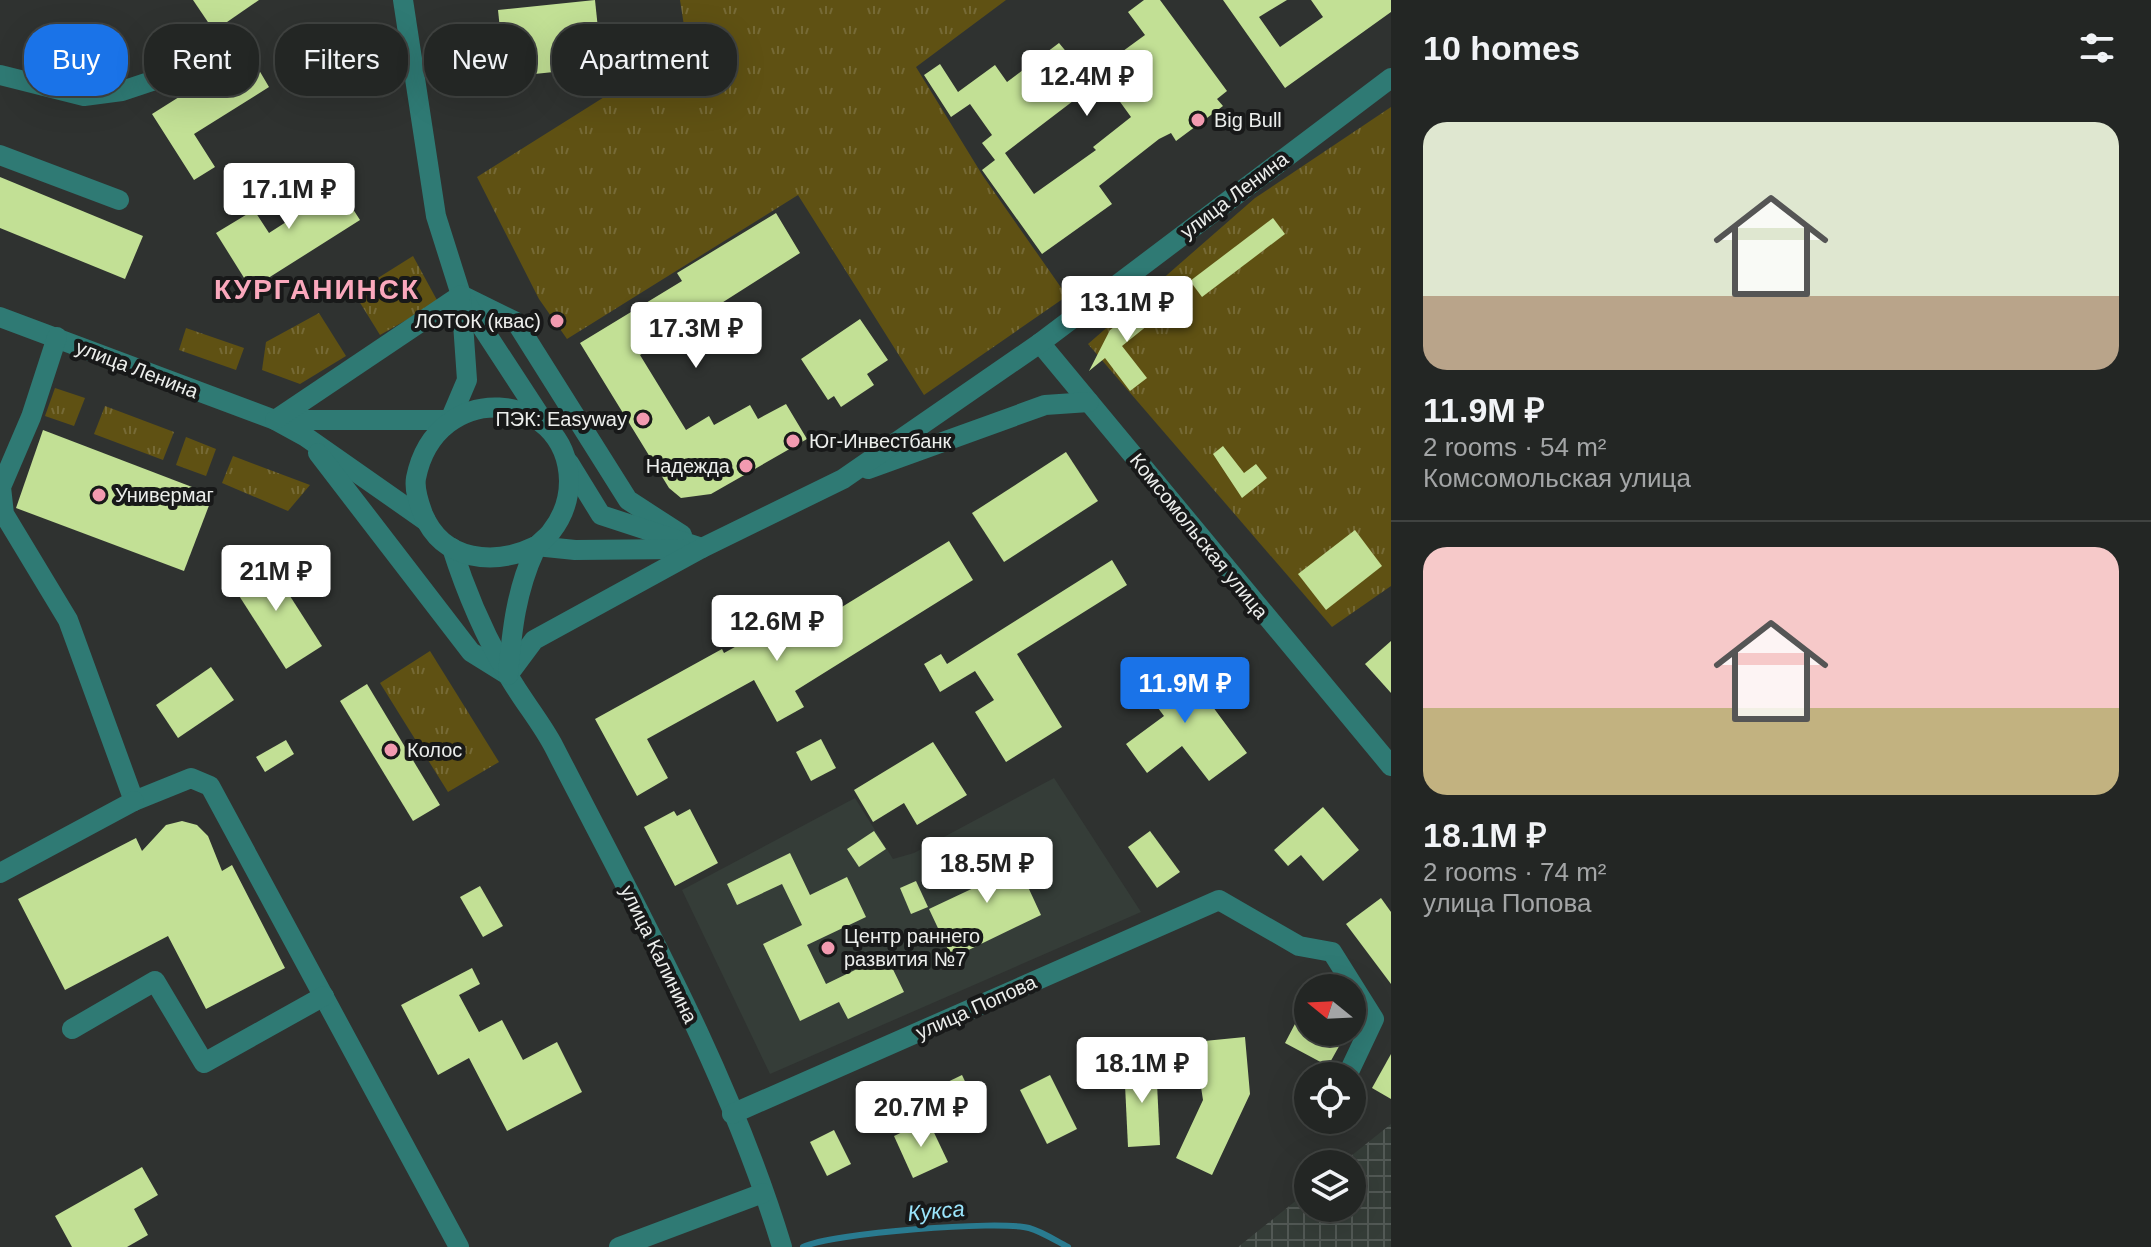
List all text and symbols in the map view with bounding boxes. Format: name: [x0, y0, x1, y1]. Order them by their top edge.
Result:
chip: Buy: [24, 24, 128, 96]
chip: Rent: [144, 24, 259, 96]
chip: Filters: [275, 24, 408, 96]
chip: New: [424, 24, 536, 96]
chip: Apartment: [552, 24, 737, 96]
icon: filters: [2075, 26, 2119, 70]
text: 10 homes: [1423, 29, 1580, 67]
pin: 12.4M ₽: [1013, 50, 1161, 118]
text: 12.4M ₽: [1040, 61, 1134, 91]
place label: Big Bull: [1214, 109, 1282, 131]
marker: Big Bull: [1189, 111, 1207, 129]
street label: улица Ленина: [1176, 147, 1293, 243]
pin: 17.1M ₽: [215, 163, 363, 231]
text: 17.1M ₽: [242, 174, 336, 204]
icon: home: [1699, 174, 1843, 318]
district label: КУРГАНИНСК: [214, 274, 420, 305]
pin: 13.1M ₽: [1053, 276, 1201, 344]
text: 13.1M ₽: [1080, 287, 1174, 317]
pin: 17.3M ₽: [622, 302, 770, 370]
place label: ЛОТОК (квас): [415, 310, 541, 332]
marker: ЛОТОК (квас): [548, 312, 566, 330]
text: 17.3M ₽: [649, 313, 743, 343]
street label: улица Ленина: [73, 336, 202, 403]
text: 11.9M ₽: [1423, 391, 1545, 429]
place label: ПЭК: Easyway: [495, 408, 627, 430]
marker: ПЭК: Easyway: [634, 410, 652, 428]
place label: Юг-Инвестбанк: [809, 430, 951, 452]
marker: Юг-Инвестбанк: [784, 432, 802, 450]
text: 2 rooms · 54 m²: [1423, 432, 1607, 462]
street label: Комсомольская улица: [1126, 449, 1273, 624]
place label: Надежда: [646, 455, 731, 477]
marker: Надежда: [737, 457, 755, 475]
text: Комсомольская улица: [1423, 463, 1691, 493]
place label: Универмаг: [115, 484, 214, 506]
marker: Универмаг: [90, 486, 108, 504]
pin: 21M ₽: [220, 545, 332, 613]
text: 21M ₽: [240, 556, 312, 586]
pin: 12.6M ₽: [703, 595, 851, 663]
icon: home: [1699, 599, 1843, 743]
text: 12.6M ₽: [730, 606, 824, 636]
pin: 11.9M ₽: [1111, 657, 1259, 725]
text: 11.9M ₽: [1138, 668, 1232, 698]
place label: Колос: [407, 739, 462, 761]
marker: Колос: [382, 741, 400, 759]
text: 18.1M ₽: [1423, 816, 1547, 854]
pin: 18.5M ₽: [913, 837, 1061, 905]
text: 18.5M ₽: [940, 848, 1034, 878]
text: 2 rooms · 74 m²: [1423, 857, 1607, 887]
street label: улица Калинина: [616, 882, 702, 1027]
text: улица Попова: [1423, 888, 1591, 918]
place label: Центр раннего развития №7: [844, 925, 980, 970]
marker: Центр раннего развития №7: [819, 939, 837, 957]
street label: улица Попова: [912, 970, 1040, 1043]
north arrow: [1294, 974, 1366, 1046]
map controls: [1294, 974, 1366, 1222]
pin: 18.1M ₽: [1068, 1037, 1216, 1105]
text: 18.1M ₽: [1095, 1048, 1189, 1078]
button: locate: [1294, 1062, 1366, 1134]
pin: 20.7M ₽: [847, 1081, 995, 1149]
text: 20.7M ₽: [874, 1092, 968, 1122]
button: layers: [1294, 1150, 1366, 1222]
water label: Кукса: [906, 1196, 966, 1226]

